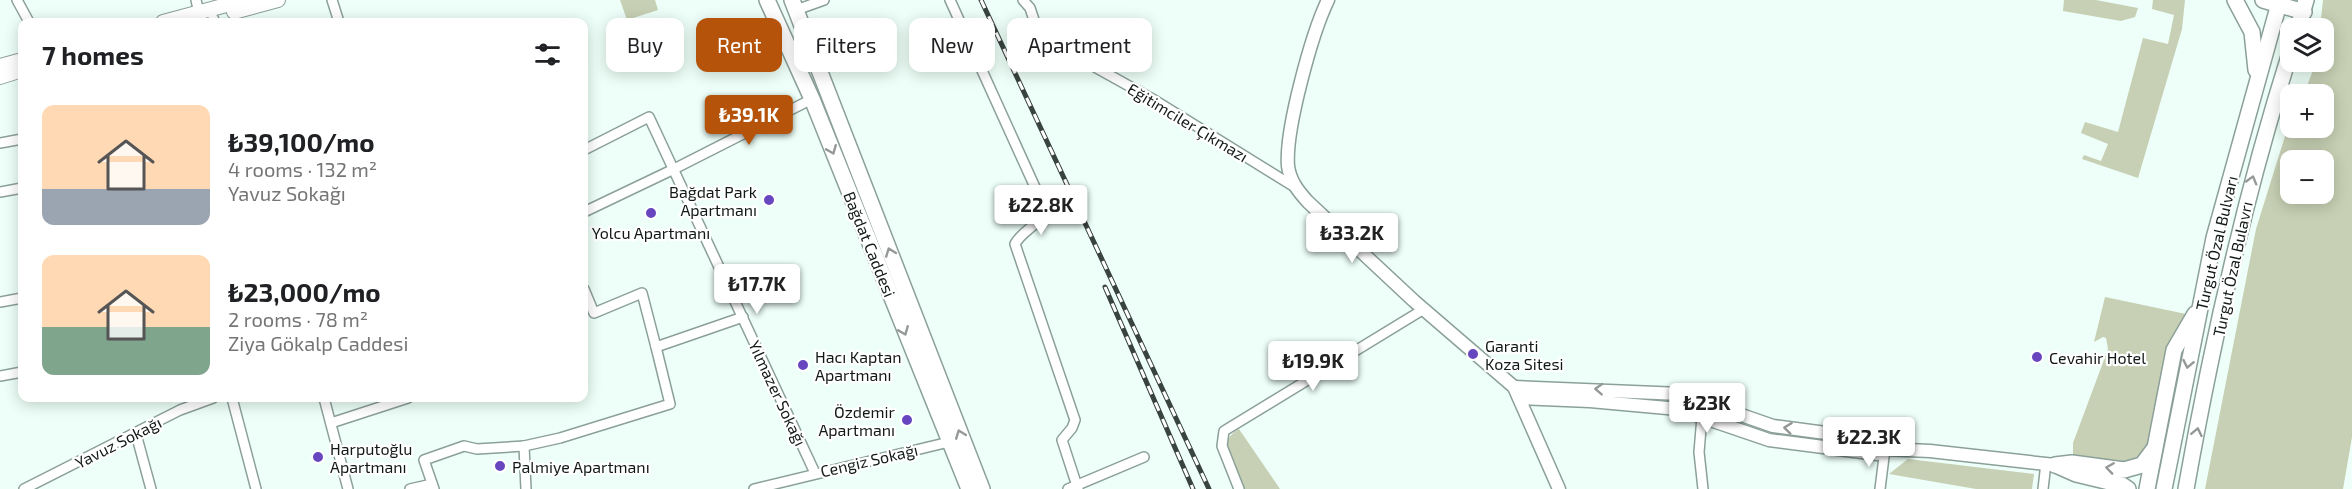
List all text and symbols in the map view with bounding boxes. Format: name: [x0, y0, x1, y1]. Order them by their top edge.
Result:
chip: Buy: [606, 18, 684, 72]
chip: Rent: [696, 18, 782, 72]
chip: Filters: [794, 18, 897, 72]
chip: New: [909, 18, 995, 72]
chip: Apartment: [1007, 18, 1152, 72]
map controls: [2280, 18, 2334, 204]
button: layers: [2280, 18, 2334, 72]
icon: filters: [531, 38, 564, 71]
text: 7 homes: [42, 39, 144, 70]
street label: Eğitimciler Çıkmazı: [1124, 79, 1252, 166]
button: +: [2280, 84, 2334, 138]
pin: ₺39.1K: [700, 95, 798, 146]
text: ₺39.1K: [719, 102, 779, 126]
text: ₺39,100/mo: [228, 126, 375, 157]
icon: home: [90, 129, 162, 201]
one-way arrow: [825, 144, 837, 155]
button: −: [2280, 150, 2334, 204]
text: 4 rooms · 132 m²: [228, 157, 377, 181]
street label: Turgut Özal Bulvarı: [2191, 174, 2241, 312]
one-way arrow: [2245, 175, 2257, 186]
text: Yavuz Sokağı: [228, 181, 346, 205]
place label: Bağdat Park Apartmanı: [669, 182, 757, 219]
pin: ₺22.8K: [992, 185, 1090, 236]
street label: Bağdat Caddesi: [840, 188, 900, 300]
text: ₺22.8K: [1008, 192, 1074, 216]
marker: Bağdat Park Apartmanı: [762, 193, 776, 207]
street label: Turgut Özal Bulavrı: [2208, 199, 2256, 339]
marker: Yolcu Apartmanı: [644, 206, 658, 220]
pin: ₺33.2K: [1303, 213, 1401, 264]
text: ₺33.2K: [1320, 220, 1384, 244]
place label: Yolcu Apartmanı: [592, 223, 710, 242]
one-way arrow: [885, 248, 898, 258]
pin: ₺17.7K: [708, 264, 806, 315]
text: ₺17.7K: [728, 271, 786, 295]
text: ₺23,000/mo: [228, 276, 381, 307]
icon: home: [90, 279, 162, 351]
text: 2 rooms · 78 m²: [228, 307, 368, 331]
one-way arrow: [897, 325, 910, 336]
text: Ziya Gökalp Caddesi: [228, 331, 408, 355]
place label: Garanti Koza Sitesi: [1485, 336, 1564, 373]
street label: Yılmazer Sokağı: [745, 337, 811, 449]
pin: ₺19.9K: [1264, 341, 1362, 392]
place label: Hacı Kaptan Apartmanı: [815, 347, 902, 384]
marker: Garanti Koza Sitesi: [1466, 347, 1480, 361]
text: ₺19.9K: [1282, 348, 1344, 372]
place label: Cevahir Hotel: [2049, 348, 2146, 367]
marker: Cevahir Hotel: [2030, 350, 2044, 364]
marker: Hacı Kaptan Apartmanı: [796, 358, 810, 372]
one-way arrow: [2183, 359, 2196, 369]
one-way arrow: [1595, 383, 1604, 396]
pin: ₺23K: [1671, 383, 1743, 434]
text: ₺23K: [1683, 390, 1731, 414]
place label: Özdemir Apartmanı: [818, 402, 896, 439]
street label: Yavuz Sokağı: [72, 412, 164, 472]
marker: Özdemir Apartmanı: [900, 413, 914, 427]
pin: ₺22.3K: [1820, 417, 1918, 468]
one-way arrow: [1784, 423, 1793, 435]
text: ₺22.3K: [1837, 424, 1901, 448]
one-way arrow: [2190, 427, 2203, 437]
one-way arrow: [955, 430, 968, 440]
place label: Harputoğlu Apartmanı: [330, 439, 412, 476]
street label: Cengiz Sokağı: [818, 440, 920, 480]
marker: Harputoğlu Apartmanı: [311, 450, 325, 464]
place label: Palmiye Apartmanı: [512, 457, 650, 476]
marker: Palmiye Apartmanı: [493, 459, 507, 473]
one-way arrow: [2105, 463, 2115, 475]

